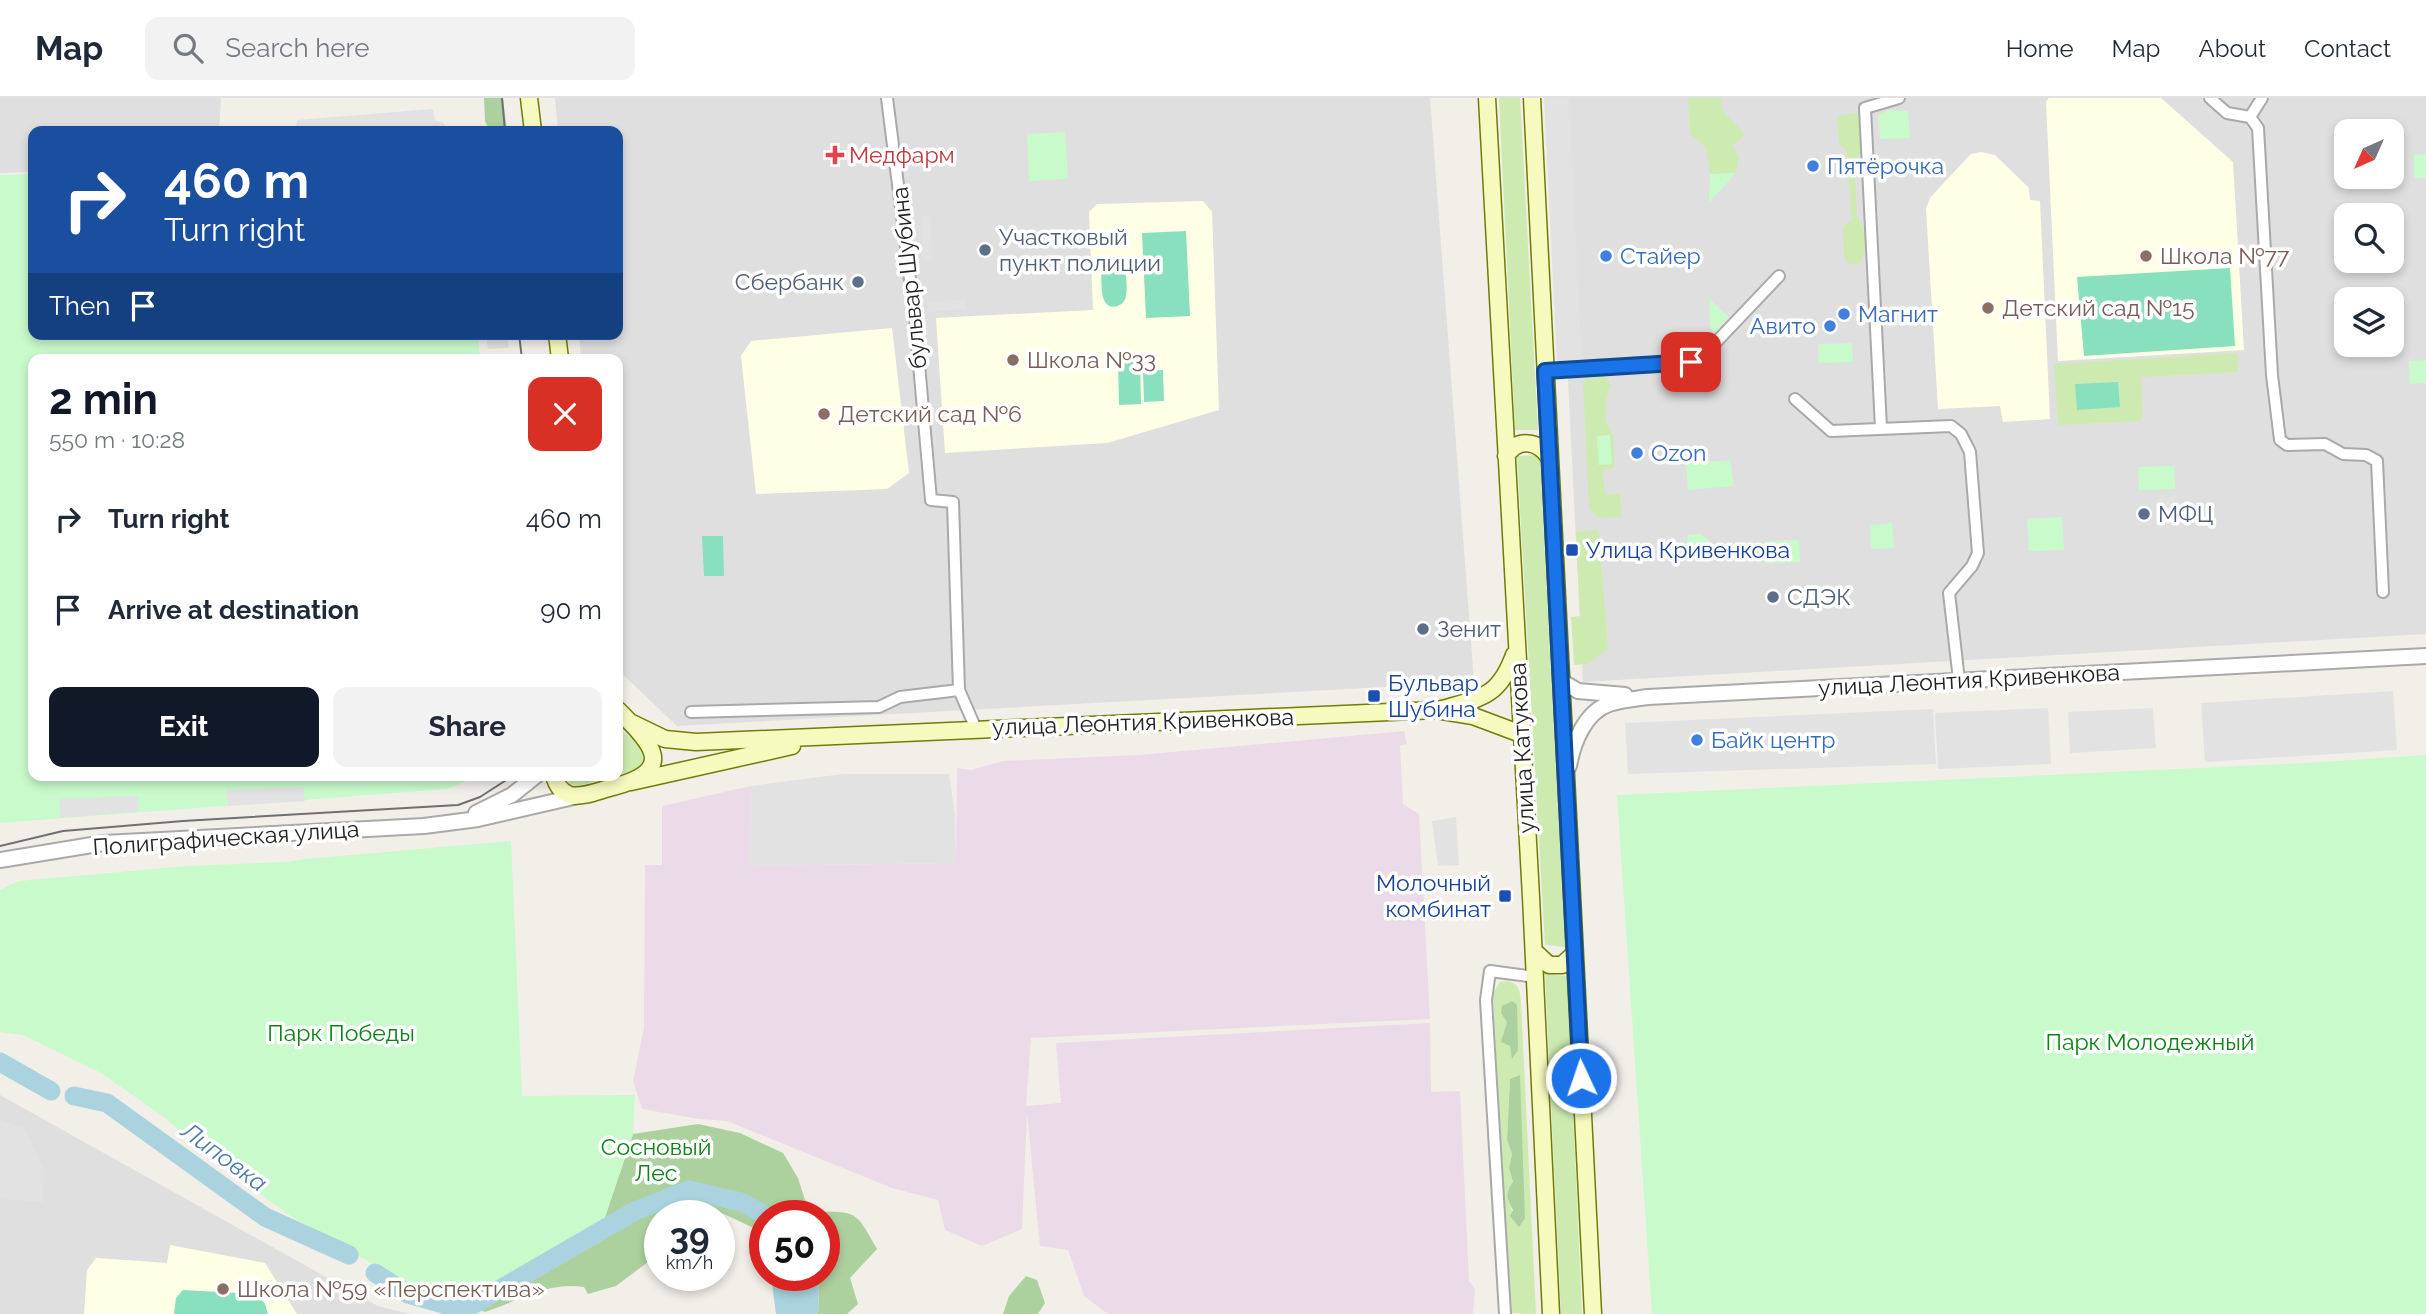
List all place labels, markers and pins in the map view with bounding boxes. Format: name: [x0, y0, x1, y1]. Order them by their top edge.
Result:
place label: Медфарм: [849, 141, 955, 168]
marker: Медфарм: [827, 147, 843, 163]
place label: Пятёрочка: [1827, 152, 1944, 179]
marker: Пятёрочка: [1805, 158, 1821, 174]
place label: Участковый пункт полиции: [999, 223, 1161, 276]
marker: Участковый пункт полиции: [977, 242, 993, 258]
place label: Стайер: [1620, 242, 1701, 269]
place label: Школа №77: [2160, 242, 2290, 269]
marker: Стайер: [1598, 248, 1614, 264]
marker: Школа №77: [2138, 248, 2154, 264]
place label: Сбербанк: [735, 268, 844, 295]
marker: Сбербанк: [850, 274, 866, 290]
place label: Детский сад №15: [2002, 294, 2194, 321]
place label: Магнит: [1858, 300, 1938, 327]
marker: Детский сад №15: [1980, 300, 1996, 316]
marker: Магнит: [1836, 306, 1852, 322]
place label: Авито: [1750, 312, 1816, 339]
marker: Авито: [1822, 318, 1838, 334]
pin: [1661, 332, 1721, 392]
place label: Школа №33: [1027, 346, 1156, 373]
marker: Школа №33: [1005, 352, 1021, 368]
place label: Детский сад №6: [838, 400, 1022, 427]
marker: Детский сад №6: [816, 406, 832, 422]
place label: Ozon: [1651, 439, 1706, 466]
marker: Ozon: [1629, 445, 1645, 461]
place label: МФЦ: [2158, 500, 2214, 527]
marker: МФЦ: [2136, 506, 2152, 522]
place label: Улица Кривенкова: [1586, 536, 1790, 563]
marker: Улица Кривенкова: [1564, 542, 1580, 558]
place label: СДЭК: [1787, 583, 1851, 610]
marker: СДЭК: [1765, 589, 1781, 605]
place label: Зенит: [1437, 615, 1501, 642]
marker: Зенит: [1415, 621, 1431, 637]
place label: Бульвар Шубина: [1388, 669, 1479, 722]
marker: Бульвар Шубина: [1366, 688, 1382, 704]
place label: Байк центр: [1711, 726, 1835, 753]
marker: Байк центр: [1689, 732, 1705, 748]
place label: Молочный комбинат: [1376, 869, 1491, 922]
marker: Молочный комбинат: [1497, 888, 1513, 904]
place label: Школа №59 «Перспектива»: [237, 1275, 545, 1302]
marker: Школа №59 «Перспектива»: [215, 1281, 231, 1297]

